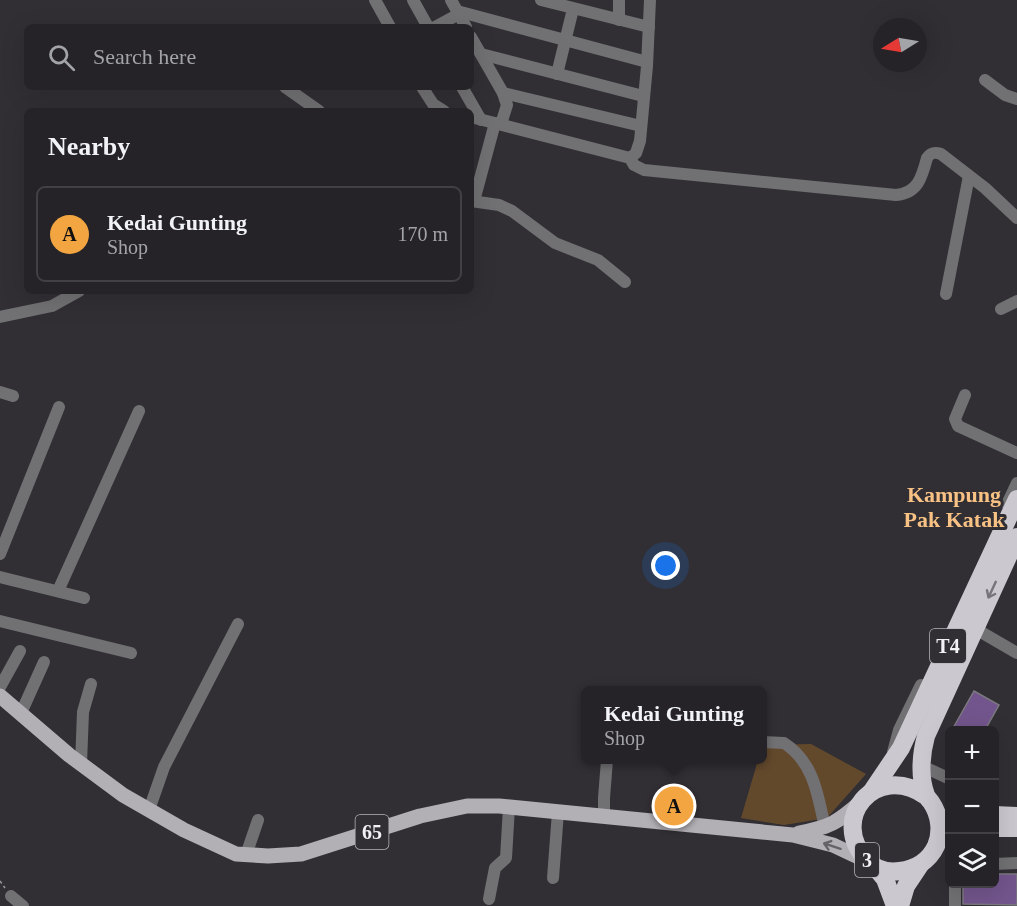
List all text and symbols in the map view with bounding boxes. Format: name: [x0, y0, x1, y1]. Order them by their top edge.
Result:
north arrow: [873, 18, 927, 72]
search box: [24, 24, 474, 90]
icon: search: [45, 41, 78, 74]
text: Search here: [93, 44, 196, 69]
text: Nearby: [48, 132, 130, 161]
text: Kedai Gunting: [107, 210, 247, 235]
text: A: [62, 223, 77, 245]
text: 170 m: [397, 223, 448, 245]
text: Shop: [107, 236, 148, 258]
district label: Kampung Pak Katak: [904, 482, 1005, 532]
your location: [651, 551, 680, 580]
one-way arrow: [986, 580, 998, 598]
road number: T4: [930, 629, 966, 663]
popup: [581, 686, 767, 764]
text: Kedai Gunting: [604, 701, 744, 726]
map controls: [945, 726, 999, 888]
button: +: [945, 726, 999, 780]
text: Shop: [604, 727, 645, 749]
button: −: [945, 780, 999, 834]
pin: A: [654, 784, 694, 828]
road number: 65: [356, 815, 388, 849]
button: layers: [945, 834, 999, 888]
one-way arrow: [823, 839, 842, 850]
road number: 3: [855, 843, 879, 877]

